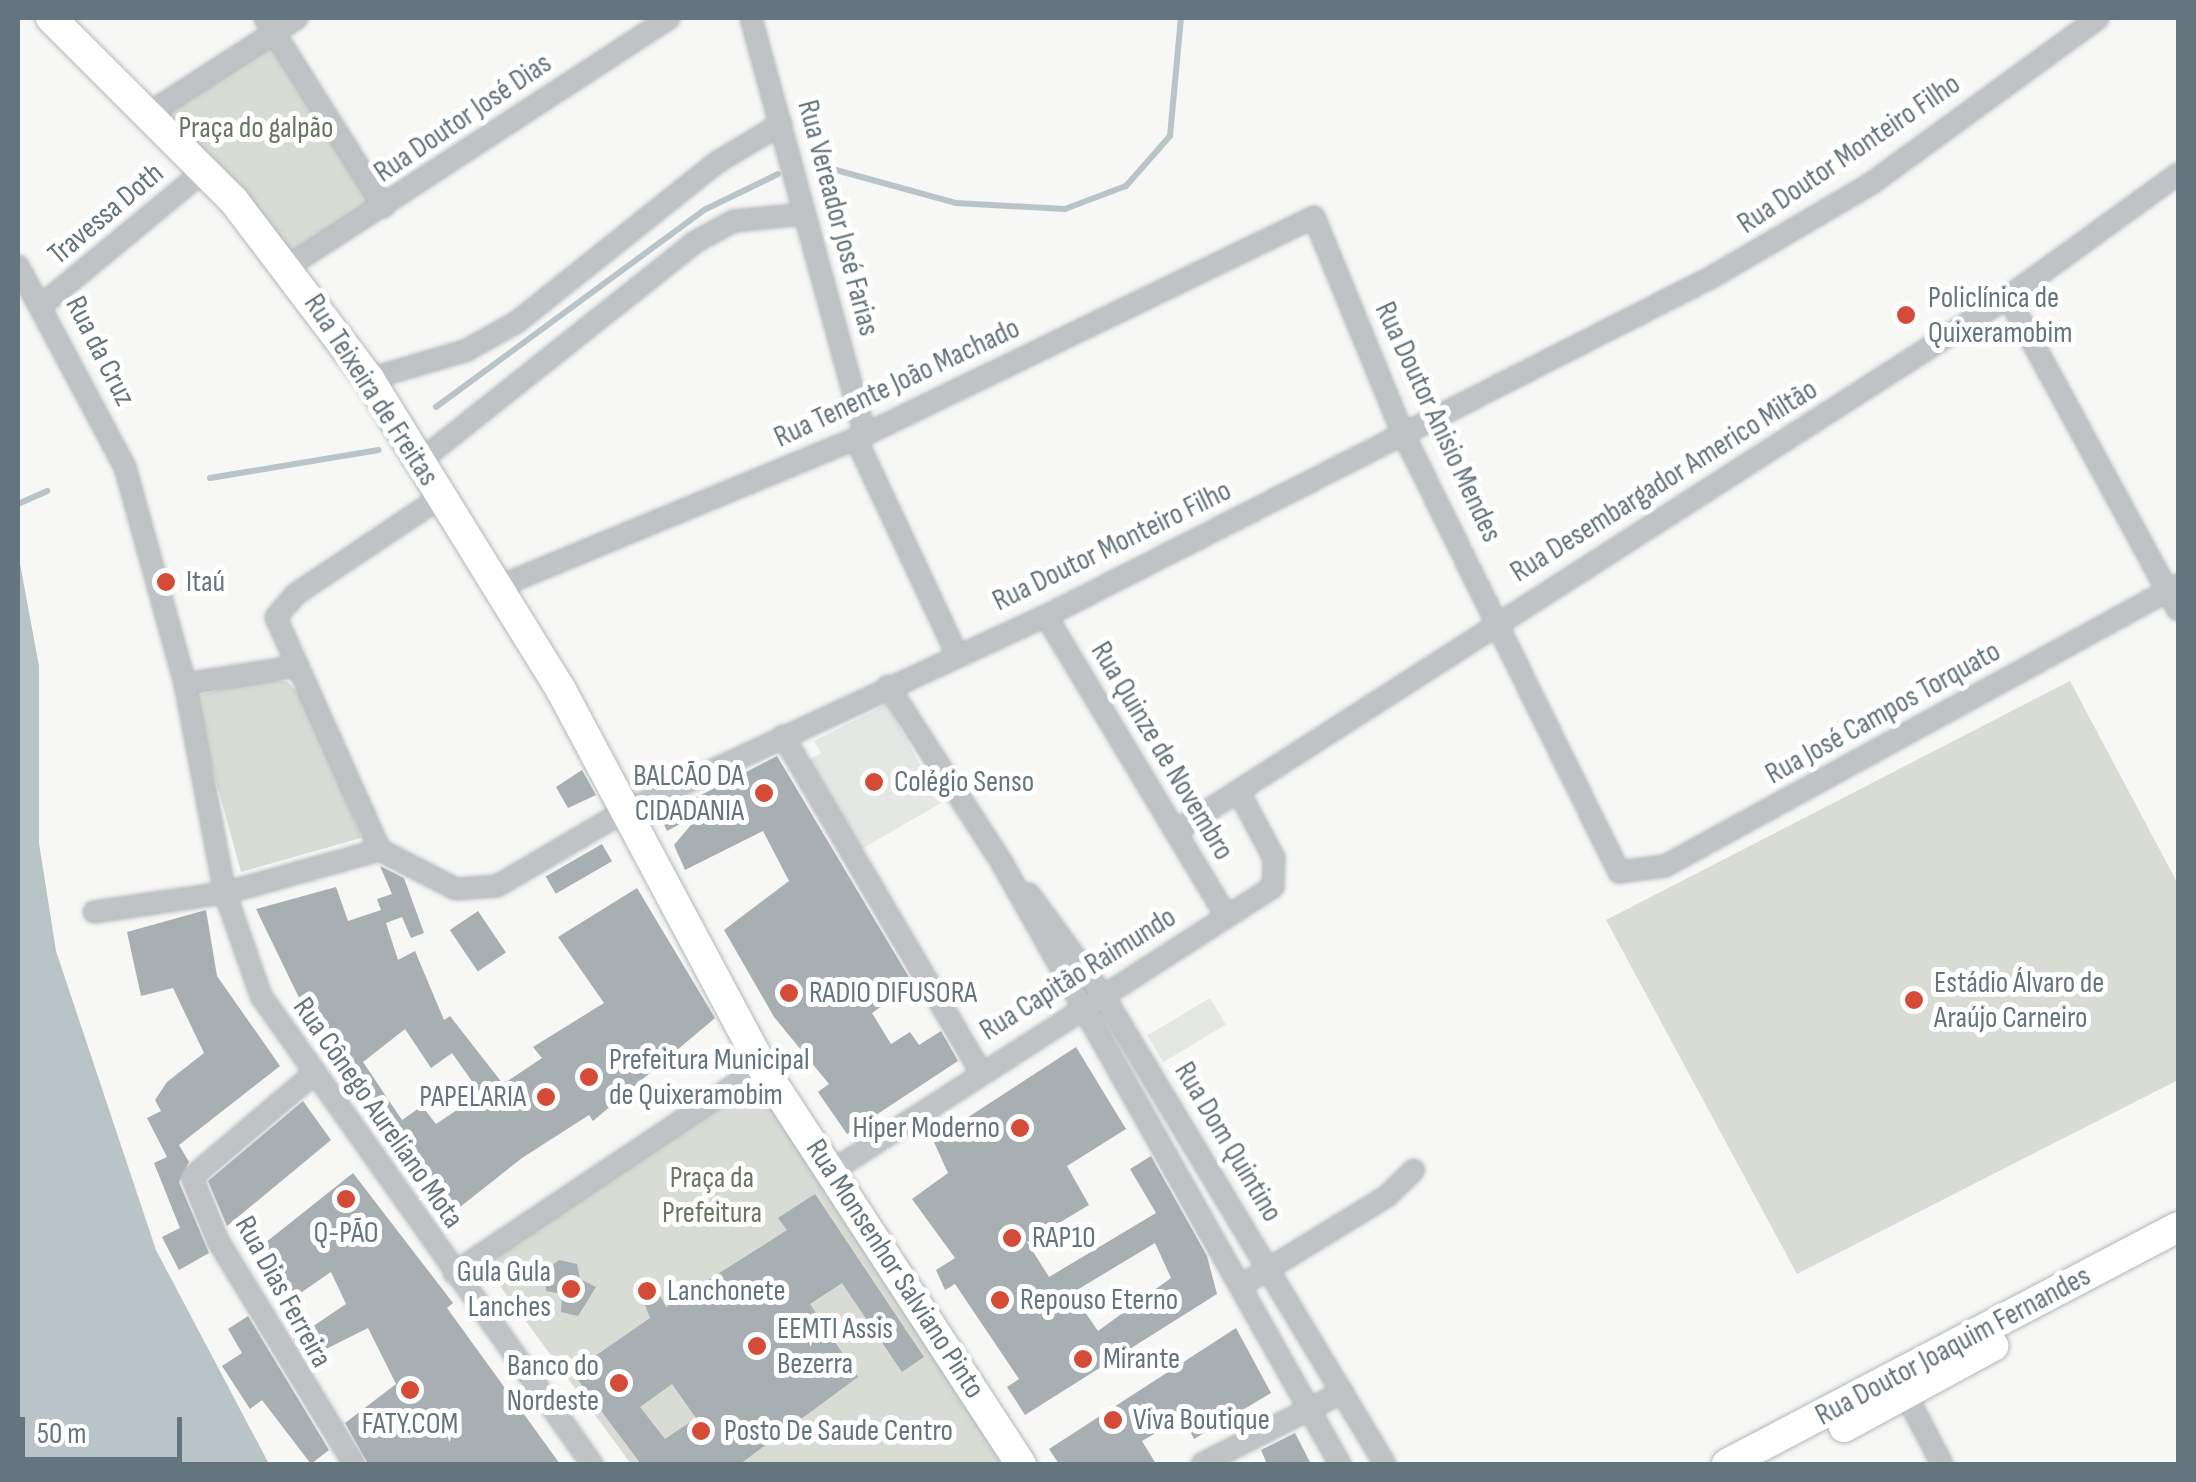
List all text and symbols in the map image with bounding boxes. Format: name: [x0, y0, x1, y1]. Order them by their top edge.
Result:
street label: Rua Doutor José Dias: [368, 45, 558, 191]
street label: Rua Doutor Monteiro Filho: [1731, 66, 1967, 242]
street label: Rua Vereador José Farias: [789, 96, 887, 340]
park label: Praça do galpão: [178, 110, 334, 146]
street label: Travessa Doth: [41, 155, 171, 273]
place label: Policlínica de Quixeramobim: [1928, 280, 2072, 350]
street label: Rua Teixeira de Freitas: [296, 287, 446, 493]
street label: Rua da Cruz: [57, 290, 143, 412]
street label: Rua Doutor Anisio Mendes: [1367, 296, 1509, 548]
marker: Policlínica de Quixeramobim: [1893, 302, 1919, 328]
street label: Rua Tenente João Machado: [769, 310, 1025, 456]
street label: Rua Desembargador Americo Miltão: [1504, 372, 1824, 590]
street label: Rua Doutor Monteiro Filho: [987, 473, 1237, 619]
place label: Itaú: [186, 564, 225, 600]
marker: Itaú: [155, 571, 177, 593]
street label: Rua José Campos Torquato: [1759, 634, 2007, 792]
street label: Rua Quinze de Novembro: [1083, 635, 1241, 867]
place label: BALCÃO DA CIDADANIA: [633, 758, 744, 828]
place label: Colégio Senso: [894, 764, 1034, 800]
marker: Colégio Senso: [863, 771, 885, 793]
marker: BALCÃO DA CIDADANIA: [753, 782, 775, 804]
street label: Rua Capitão Raimundo: [973, 899, 1183, 1049]
place label: Estádio Álvaro de Araújo Carneiro: [1934, 965, 2104, 1036]
place label: RADIO DIFUSORA: [809, 975, 977, 1011]
marker: RADIO DIFUSORA: [778, 982, 800, 1004]
marker: Estádio Álvaro de Araújo Carneiro: [1903, 989, 1925, 1011]
street label: Rua Cônego Aureliano Mota: [285, 991, 471, 1235]
place label: Prefeitura Municipal de Quixeramobim: [609, 1042, 810, 1112]
street label: Rua Dom Quintino: [1166, 1056, 1290, 1228]
marker: Prefeitura Municipal de Quixeramobim: [578, 1066, 600, 1088]
place label: PAPELARIA: [419, 1079, 526, 1115]
marker: PAPELARIA: [535, 1086, 557, 1108]
place label: Hiper Moderno: [853, 1110, 1000, 1146]
marker: Hiper Moderno: [1009, 1117, 1031, 1139]
street label: Rua Monsenhor Salviano Pinto: [798, 1133, 992, 1405]
park label: Praça da Prefeitura: [662, 1160, 762, 1230]
marker: Q-PÃO: [335, 1188, 357, 1210]
street label: Rua Dias Ferreira: [227, 1210, 339, 1374]
place label: Q-PÃO: [313, 1215, 379, 1251]
place label: RAP10: [1032, 1220, 1096, 1256]
marker: RAP10: [1001, 1227, 1023, 1249]
place label: Gula Gula Lanches: [457, 1254, 551, 1324]
street label: Rua Doutor Joaquim Fernandes: [1809, 1258, 2097, 1434]
place label: Lanchonete: [667, 1273, 786, 1309]
marker: Gula Gula Lanches: [560, 1278, 582, 1300]
marker: Lanchonete: [636, 1280, 658, 1302]
place label: Repouso Eterno: [1020, 1282, 1178, 1318]
marker: Repouso Eterno: [989, 1289, 1011, 1311]
place label: EEMTI Assis Bezerra: [777, 1311, 893, 1382]
marker: EEMTI Assis Bezerra: [746, 1335, 768, 1357]
place label: Mirante: [1103, 1341, 1180, 1377]
place label: Banco do Nordeste: [507, 1348, 599, 1418]
marker: Mirante: [1072, 1348, 1094, 1370]
marker: Banco do Nordeste: [608, 1372, 630, 1394]
marker: FATY.COM: [399, 1379, 421, 1401]
scale bar: [25, 1397, 188, 1459]
place label: Viva Boutique: [1133, 1402, 1270, 1438]
place label: FATY.COM: [362, 1406, 458, 1442]
marker: Viva Boutique: [1102, 1409, 1124, 1431]
place label: Posto De Saude Centro: [724, 1413, 953, 1449]
text: 50 m: [37, 1416, 86, 1452]
marker: Posto De Saude Centro: [688, 1418, 714, 1444]

